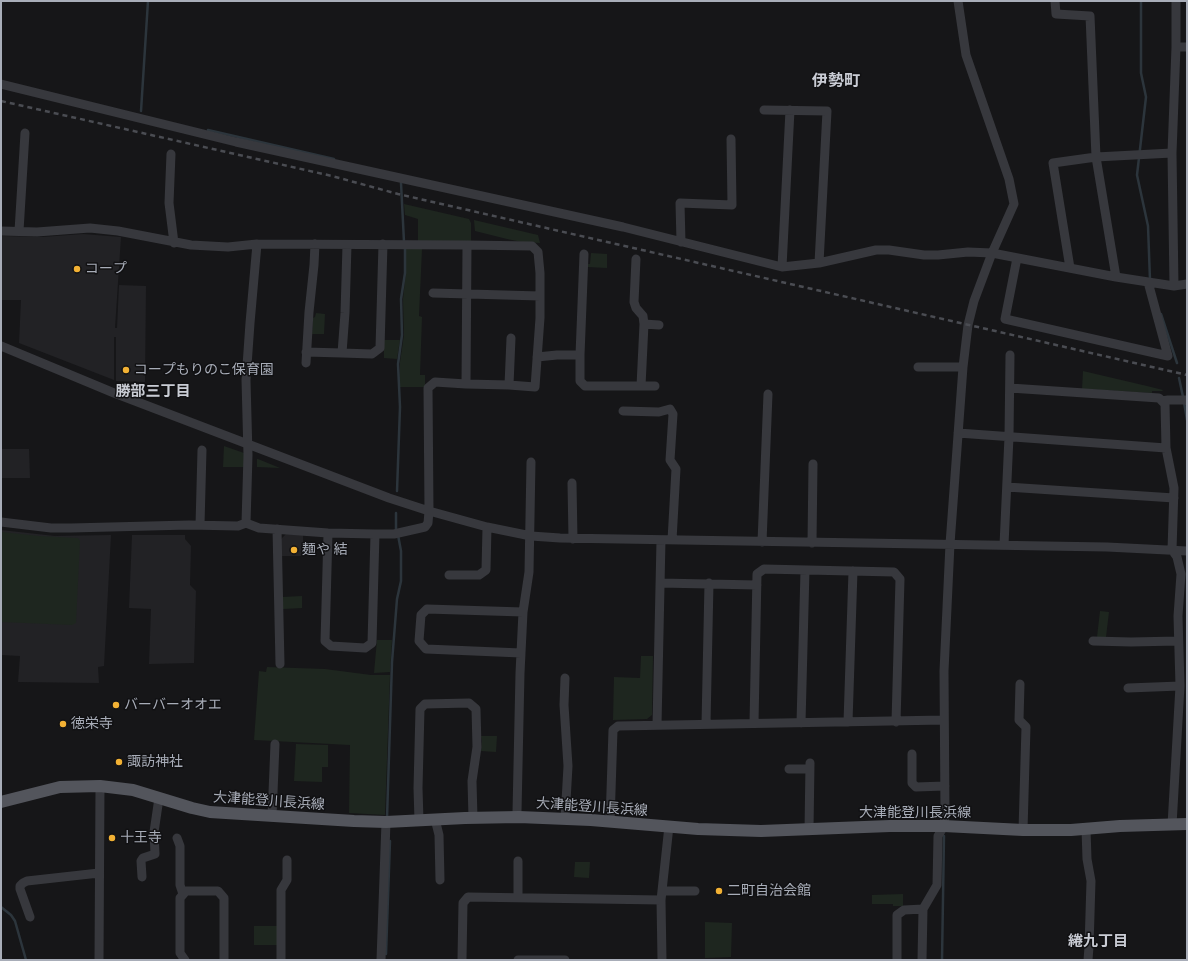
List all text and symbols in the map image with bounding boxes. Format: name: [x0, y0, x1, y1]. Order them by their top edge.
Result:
district label: 伊勢町: [812, 71, 860, 91]
place label: コープ: [85, 261, 127, 277]
marker: コープ: [72, 264, 82, 274]
place label: コープもりのこ保育園: [134, 362, 274, 378]
marker: コープもりのこ保育園: [121, 365, 131, 375]
district label: 勝部三丁目: [116, 382, 190, 400]
place label: 麺や 結: [302, 542, 347, 558]
marker: 麺や 結: [289, 545, 299, 555]
place label: バーバーオオエ: [124, 697, 222, 713]
marker: バーバーオオエ: [111, 700, 121, 710]
place label: 徳栄寺: [71, 716, 113, 732]
marker: 徳栄寺: [58, 719, 68, 729]
place label: 諏訪神社: [127, 754, 183, 770]
marker: 諏訪神社: [114, 757, 124, 767]
street label: 大津能登川長浜線: [213, 789, 325, 813]
street label: 大津能登川長浜線: [536, 795, 648, 819]
street label: 大津能登川長浜線: [859, 805, 971, 821]
place label: 十王寺: [120, 830, 162, 846]
marker: 十王寺: [107, 833, 117, 843]
place label: 二町自治会館: [727, 883, 811, 899]
marker: 二町自治会館: [714, 886, 724, 896]
district label: 綣九丁目: [1068, 932, 1128, 950]

